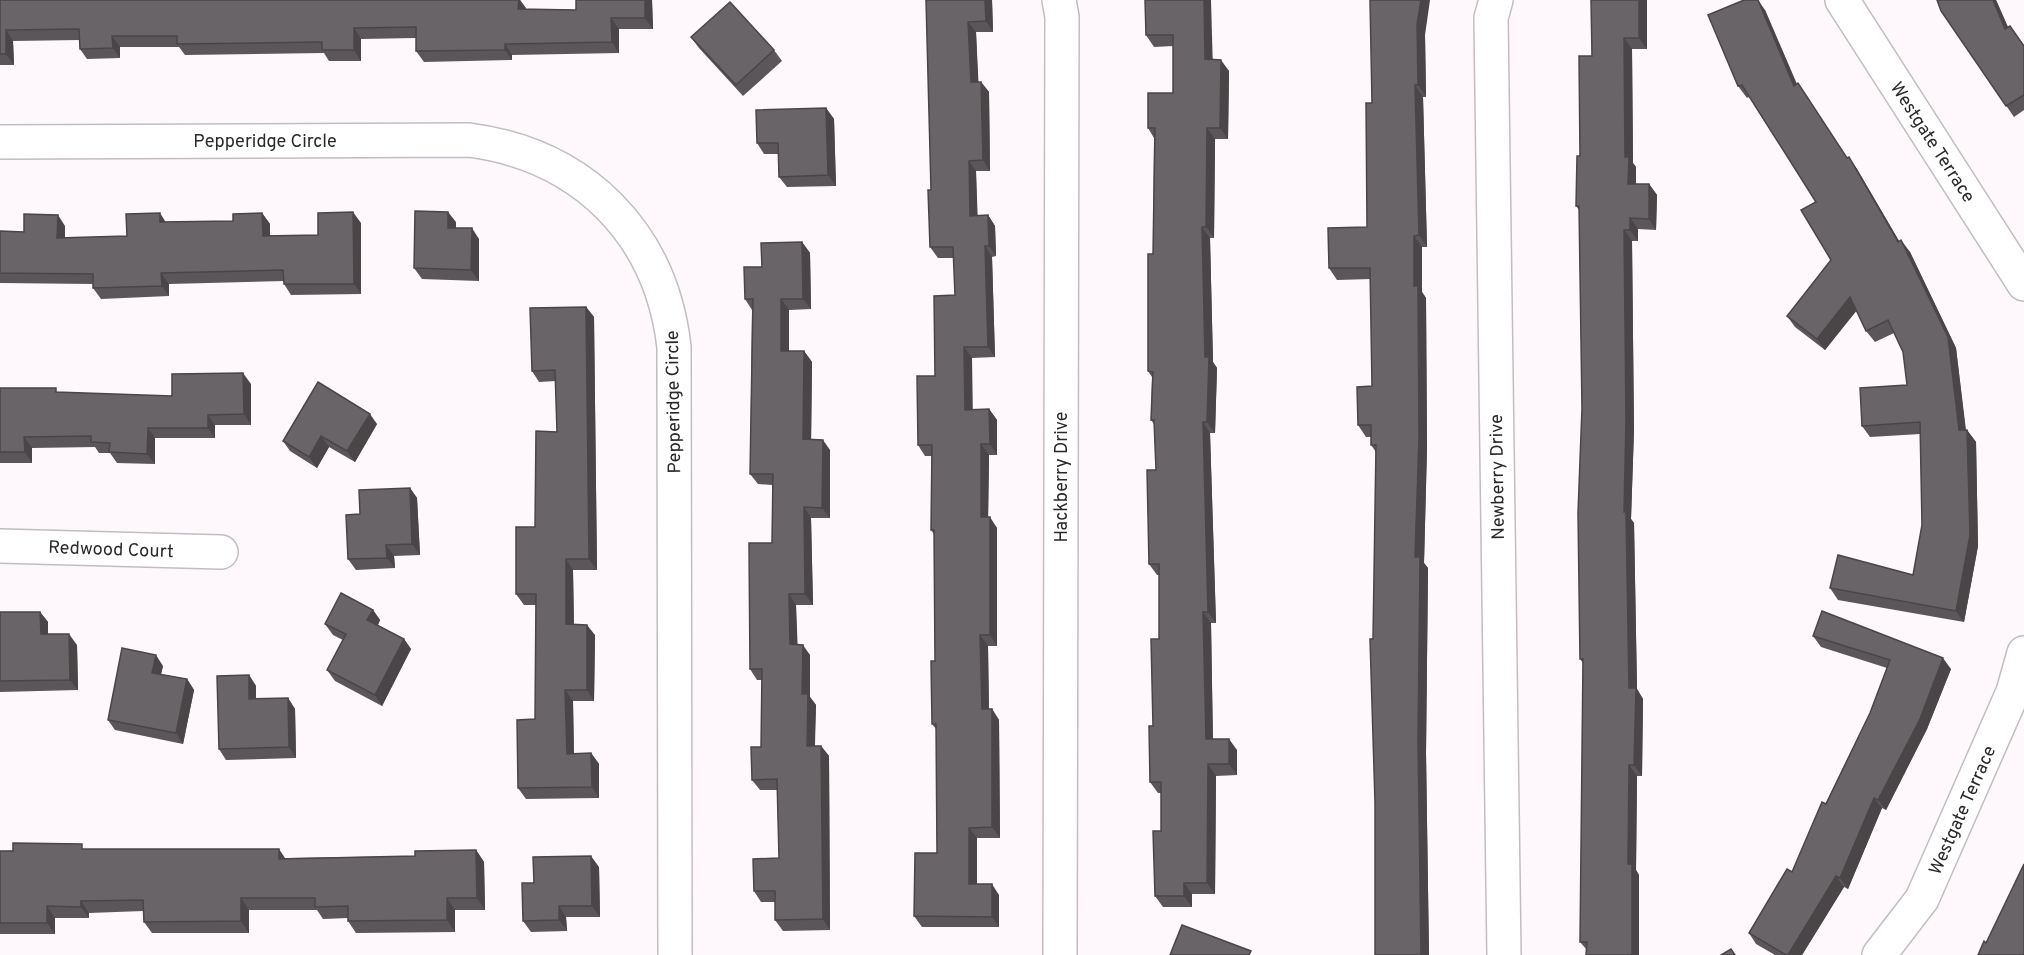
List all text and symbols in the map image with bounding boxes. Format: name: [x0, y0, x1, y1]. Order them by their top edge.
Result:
street label: Westgate Terrace: [1884, 78, 1979, 207]
street label: Pepperidge Circle: [193, 131, 337, 154]
street label: Pepperidge Circle: [662, 330, 687, 474]
street label: Hackberry Drive: [1051, 411, 1074, 543]
street label: Newberry Drive: [1486, 414, 1511, 540]
street label: Redwood Court: [48, 537, 174, 564]
street label: Westgate Terrace: [1925, 742, 2002, 879]

